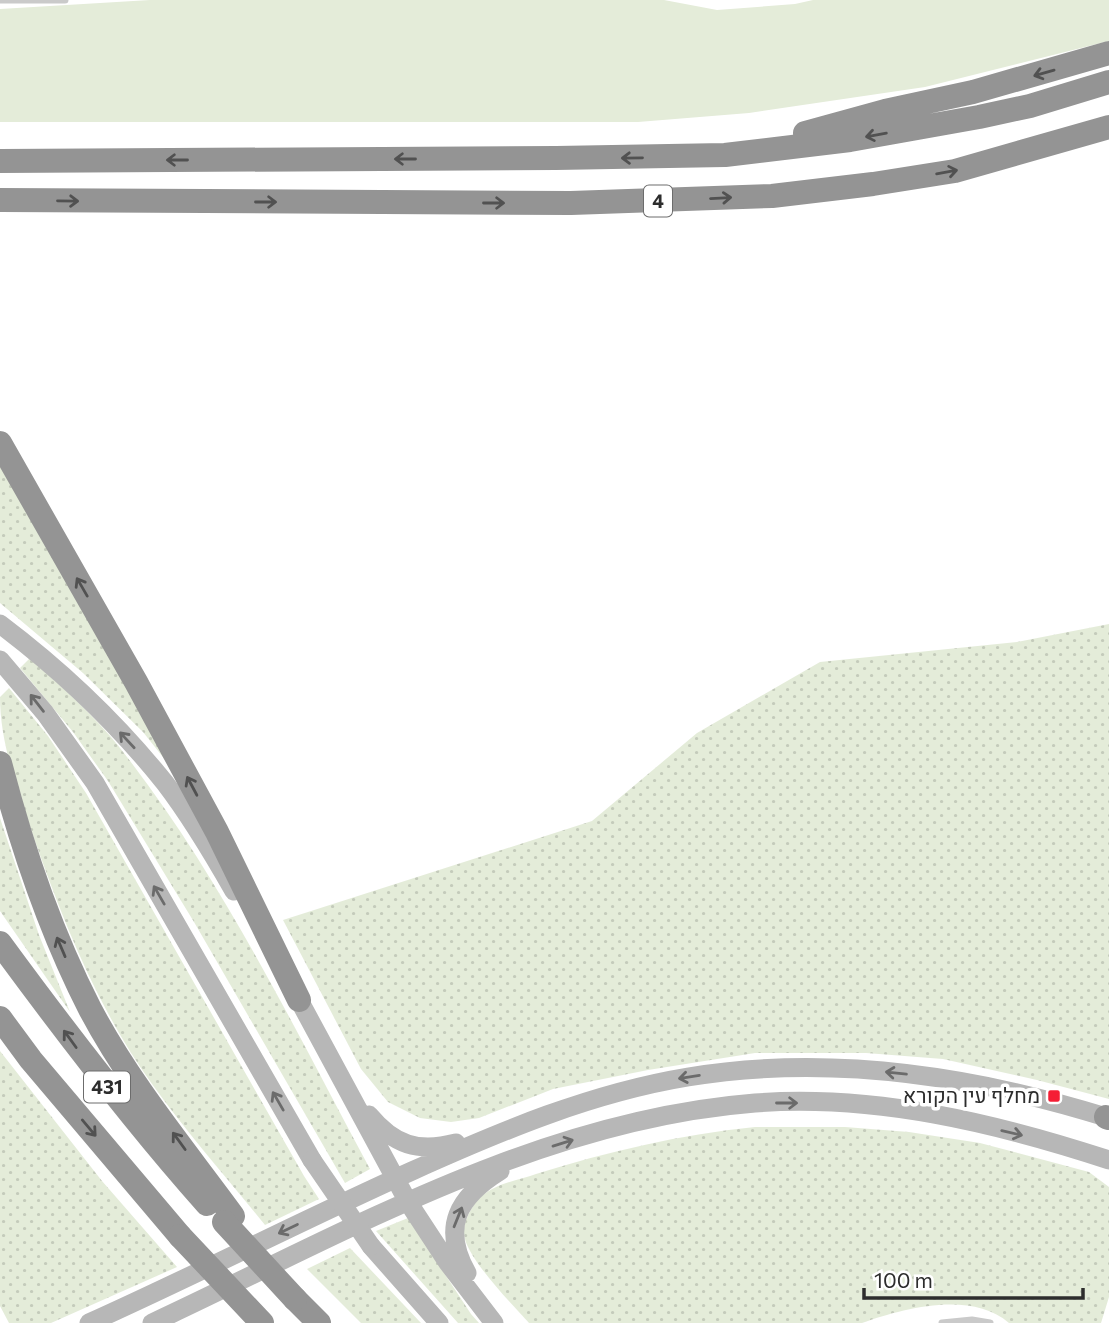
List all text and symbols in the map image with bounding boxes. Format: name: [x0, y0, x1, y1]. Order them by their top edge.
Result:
one-way arrow: [1033, 67, 1056, 80]
one-way arrow: [865, 129, 888, 142]
one-way arrow: [621, 151, 644, 164]
one-way arrow: [393, 152, 416, 166]
one-way arrow: [166, 153, 189, 167]
one-way arrow: [935, 165, 958, 178]
road number: 4: [644, 186, 672, 216]
one-way arrow: [709, 192, 732, 205]
one-way arrow: [56, 194, 79, 208]
one-way arrow: [255, 195, 278, 209]
one-way arrow: [482, 196, 505, 210]
one-way arrow: [75, 577, 89, 597]
one-way arrow: [30, 694, 45, 713]
one-way arrow: [119, 731, 135, 749]
one-way arrow: [184, 776, 198, 797]
one-way arrow: [152, 885, 165, 906]
one-way arrow: [54, 937, 67, 959]
one-way arrow: [63, 1030, 77, 1049]
one-way arrow: [885, 1066, 908, 1079]
one-way arrow: [679, 1071, 701, 1084]
road number: 431: [84, 1072, 130, 1102]
place label: מחלף עין הקורא: [903, 1082, 1040, 1107]
marker: מחלף עין הקורא: [1046, 1088, 1062, 1104]
one-way arrow: [270, 1091, 284, 1111]
one-way arrow: [776, 1096, 799, 1110]
one-way arrow: [81, 1119, 96, 1137]
one-way arrow: [1000, 1127, 1023, 1140]
one-way arrow: [171, 1133, 186, 1151]
one-way arrow: [552, 1135, 574, 1148]
one-way arrow: [453, 1206, 466, 1228]
one-way arrow: [278, 1223, 299, 1236]
scale bar: [864, 1256, 1083, 1300]
text: 100 m: [874, 1267, 933, 1292]

